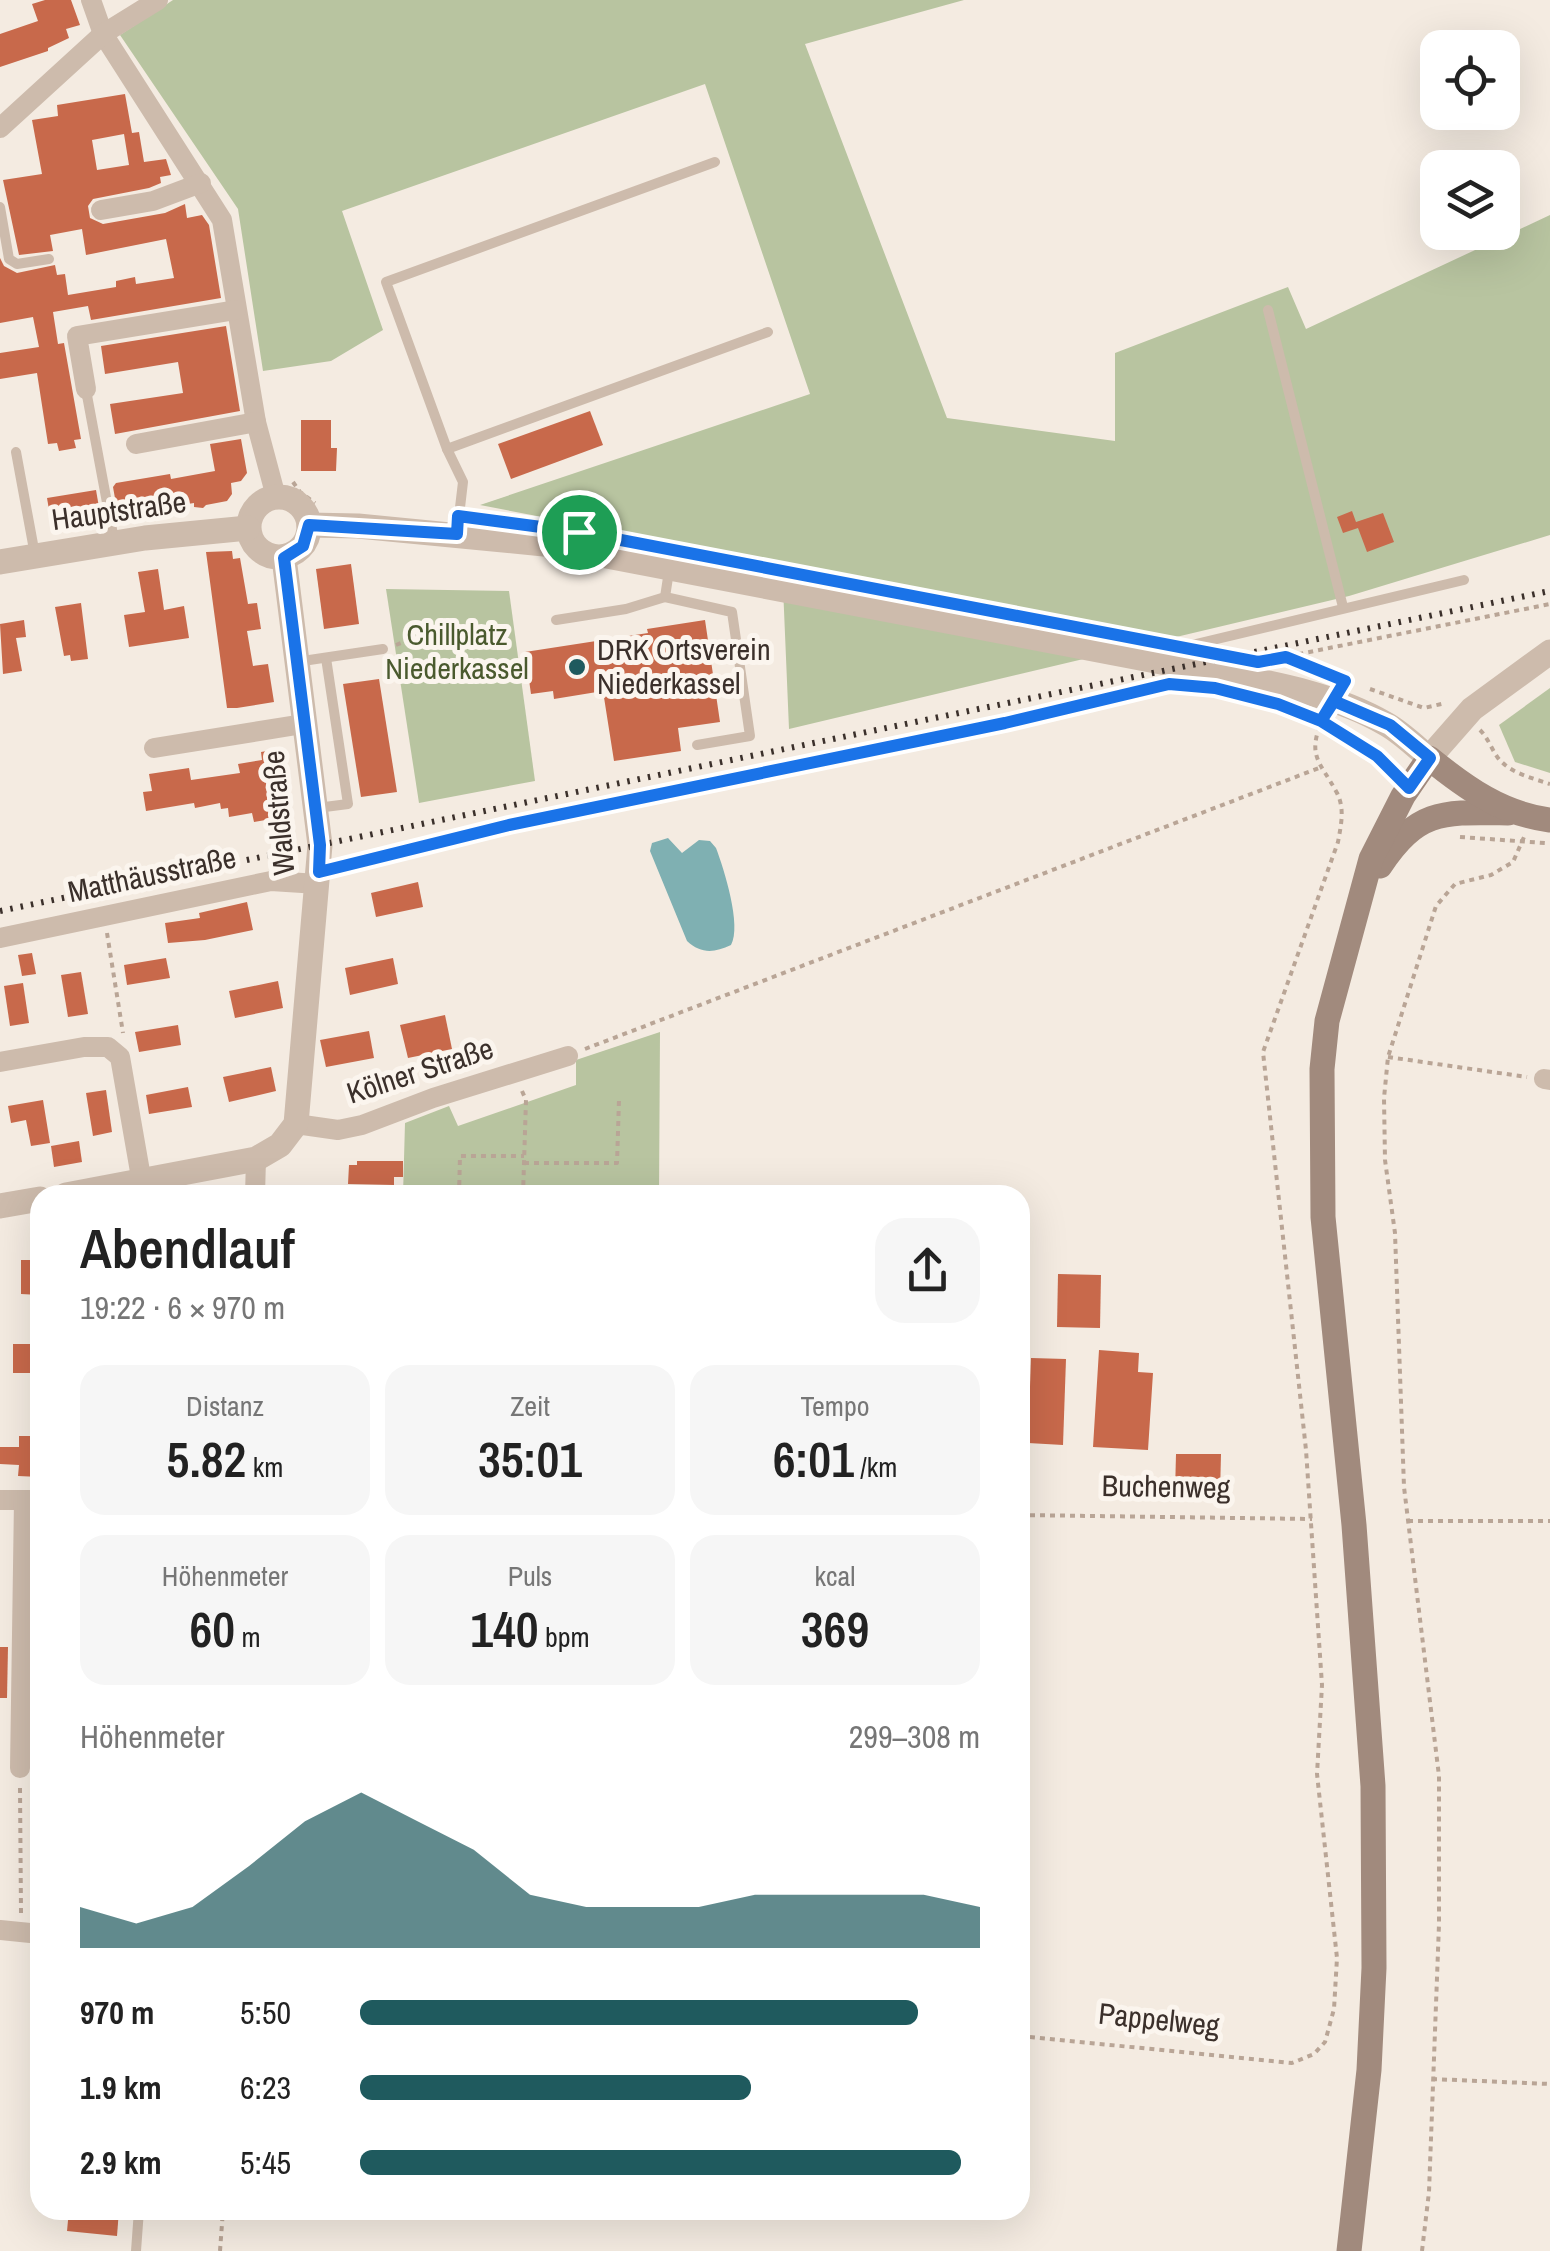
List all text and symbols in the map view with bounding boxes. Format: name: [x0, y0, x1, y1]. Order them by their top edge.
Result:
map controls: [1420, 30, 1520, 250]
button: locate: [1420, 30, 1520, 130]
button: layers: [1420, 150, 1520, 250]
street label: Hauptstraße: [49, 481, 189, 539]
pin: [537, 490, 622, 575]
icon: arrive: [552, 505, 607, 560]
park label: Chillplatz Niederkassel: [385, 614, 529, 688]
place label: DRK Ortsverein Niederkassel: [597, 629, 771, 703]
marker: DRK Ortsverein Niederkassel: [566, 656, 588, 678]
street label: Waldstraße: [253, 749, 303, 877]
street label: Matthäusstraße: [64, 837, 240, 911]
street label: Kölner Straße: [341, 1028, 498, 1113]
text: Abendlauf: [80, 1211, 295, 1285]
button: share: [875, 1218, 980, 1323]
text: 19:22 · 6 × 970 m: [80, 1286, 285, 1329]
text: Distanz: [186, 1387, 264, 1425]
text: Zeit: [510, 1387, 550, 1425]
text: Tempo: [801, 1387, 869, 1425]
text: 5.82: [167, 1425, 246, 1493]
text: 35:01: [478, 1425, 582, 1493]
text: 6:01: [773, 1425, 854, 1493]
text: km: [246, 1448, 283, 1486]
text: /km: [854, 1448, 897, 1486]
street label: Buchenweg: [1101, 1465, 1231, 1507]
text: Höhenmeter: [162, 1557, 288, 1595]
text: Puls: [508, 1557, 552, 1595]
text: kcal: [815, 1557, 855, 1595]
text: 60: [189, 1595, 235, 1663]
text: 140: [470, 1595, 539, 1663]
text: 369: [801, 1595, 869, 1663]
text: m: [235, 1618, 261, 1656]
text: bpm: [539, 1618, 590, 1656]
text: Höhenmeter: [80, 1715, 224, 1758]
text: 299–308 m: [849, 1715, 980, 1758]
text: 970 m: [80, 1991, 154, 2034]
text: 5:50: [240, 1991, 291, 2034]
street label: Pappelweg: [1096, 1993, 1222, 2045]
text: 1.9 km: [80, 2066, 162, 2109]
text: 6:23: [240, 2066, 291, 2109]
text: 2.9 km: [80, 2141, 162, 2184]
text: 5:45: [240, 2141, 291, 2184]

